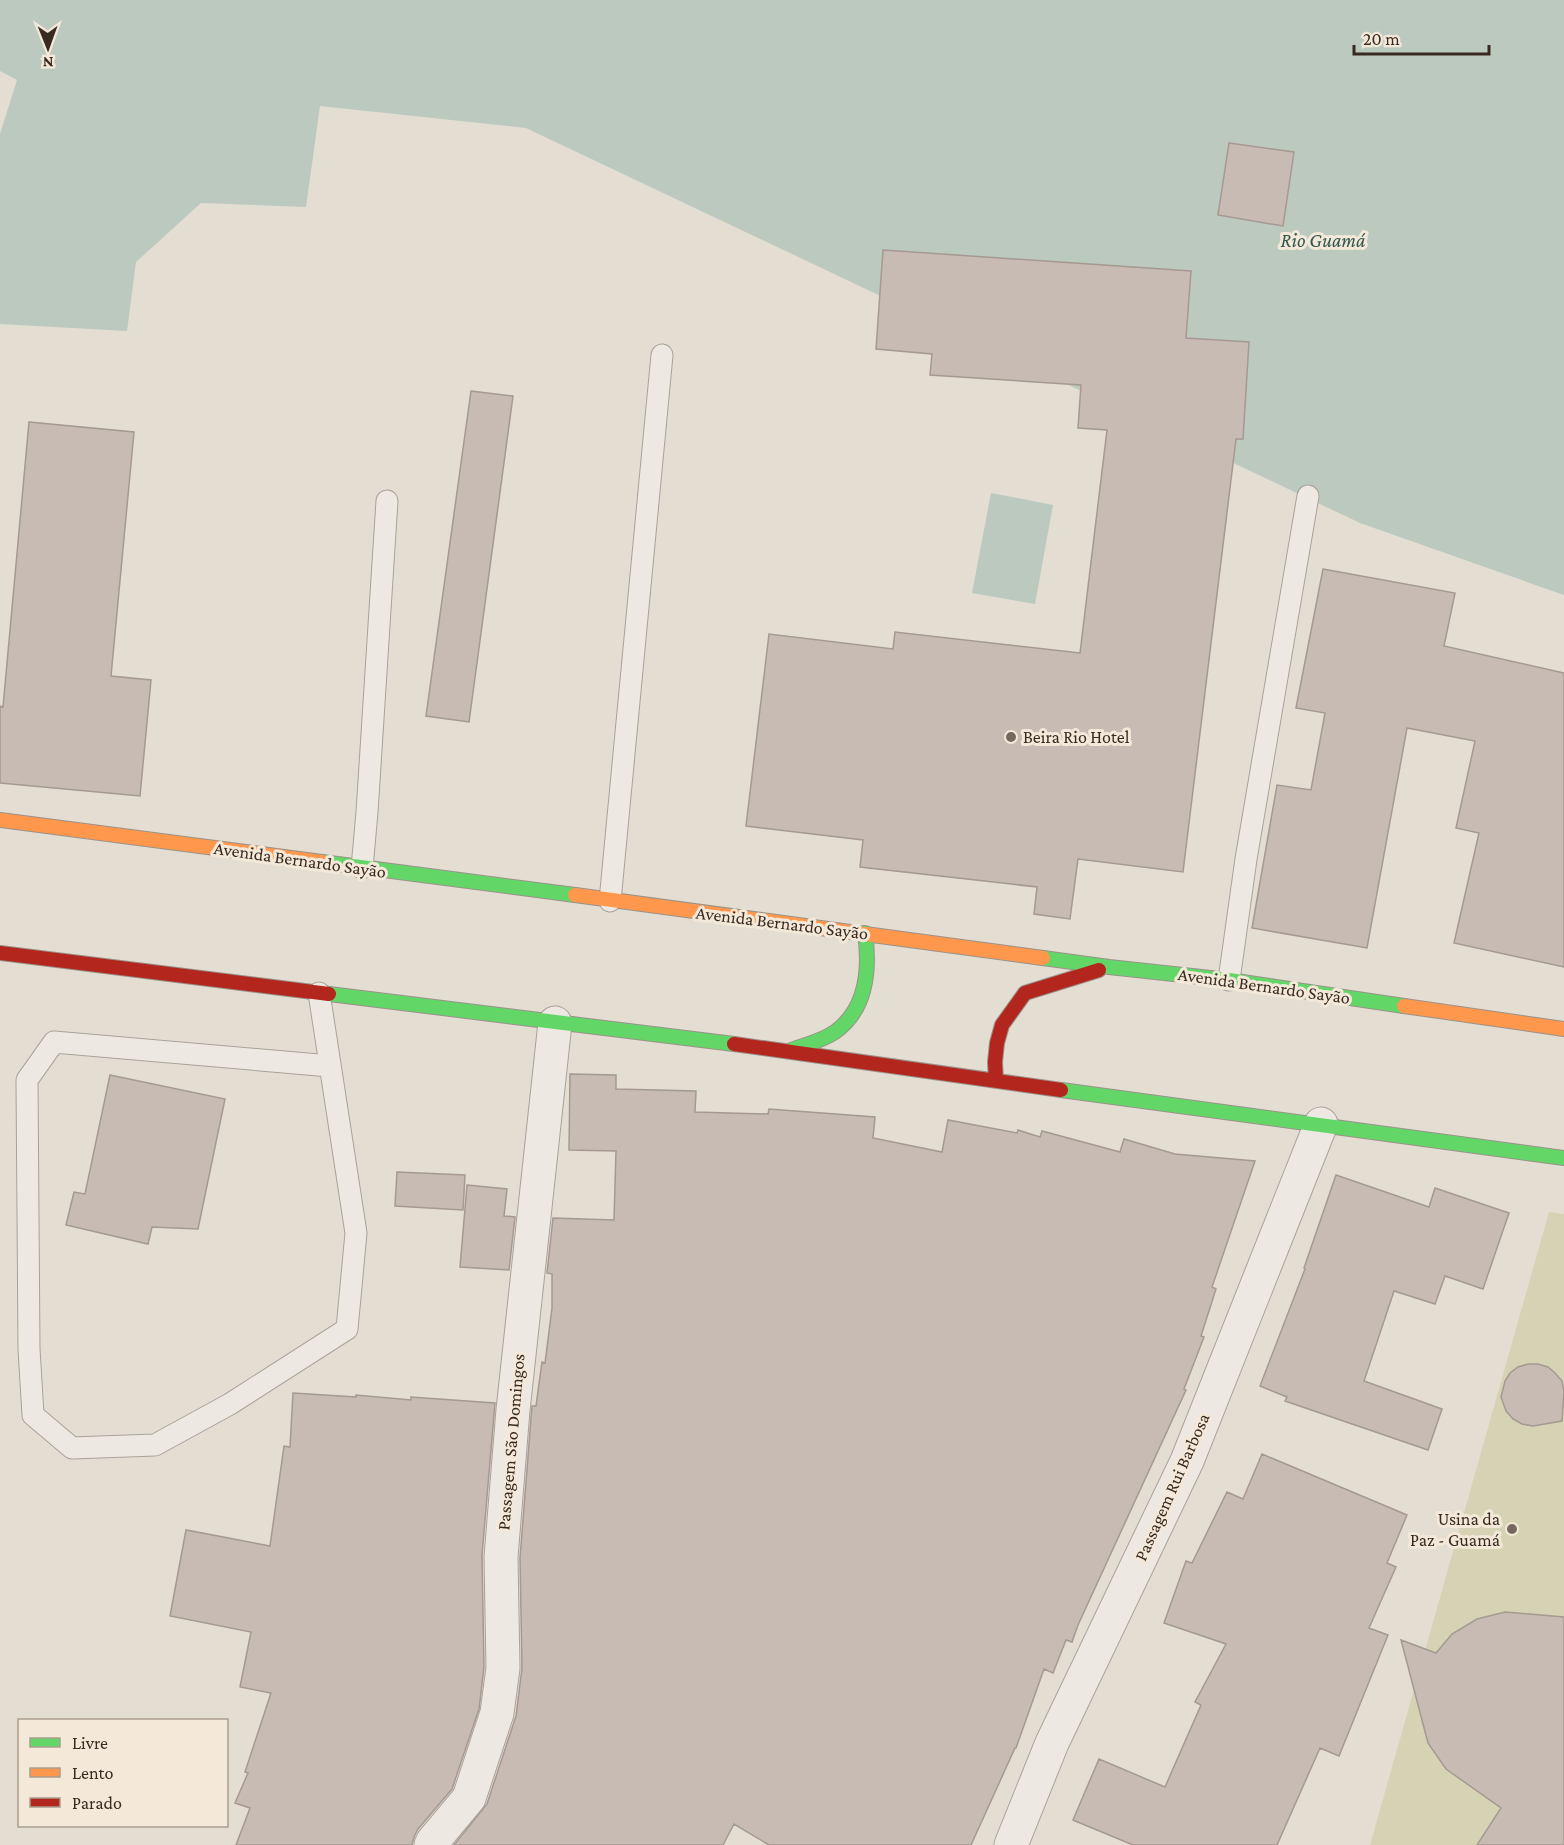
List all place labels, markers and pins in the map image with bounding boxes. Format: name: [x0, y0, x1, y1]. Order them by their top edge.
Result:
place label: Beira Rio Hotel: [1023, 727, 1130, 747]
marker: Beira Rio Hotel: [1004, 730, 1018, 744]
place label: Usina da Paz - Guamá: [1410, 1509, 1500, 1550]
marker: Usina da Paz - Guamá: [1505, 1522, 1519, 1536]

